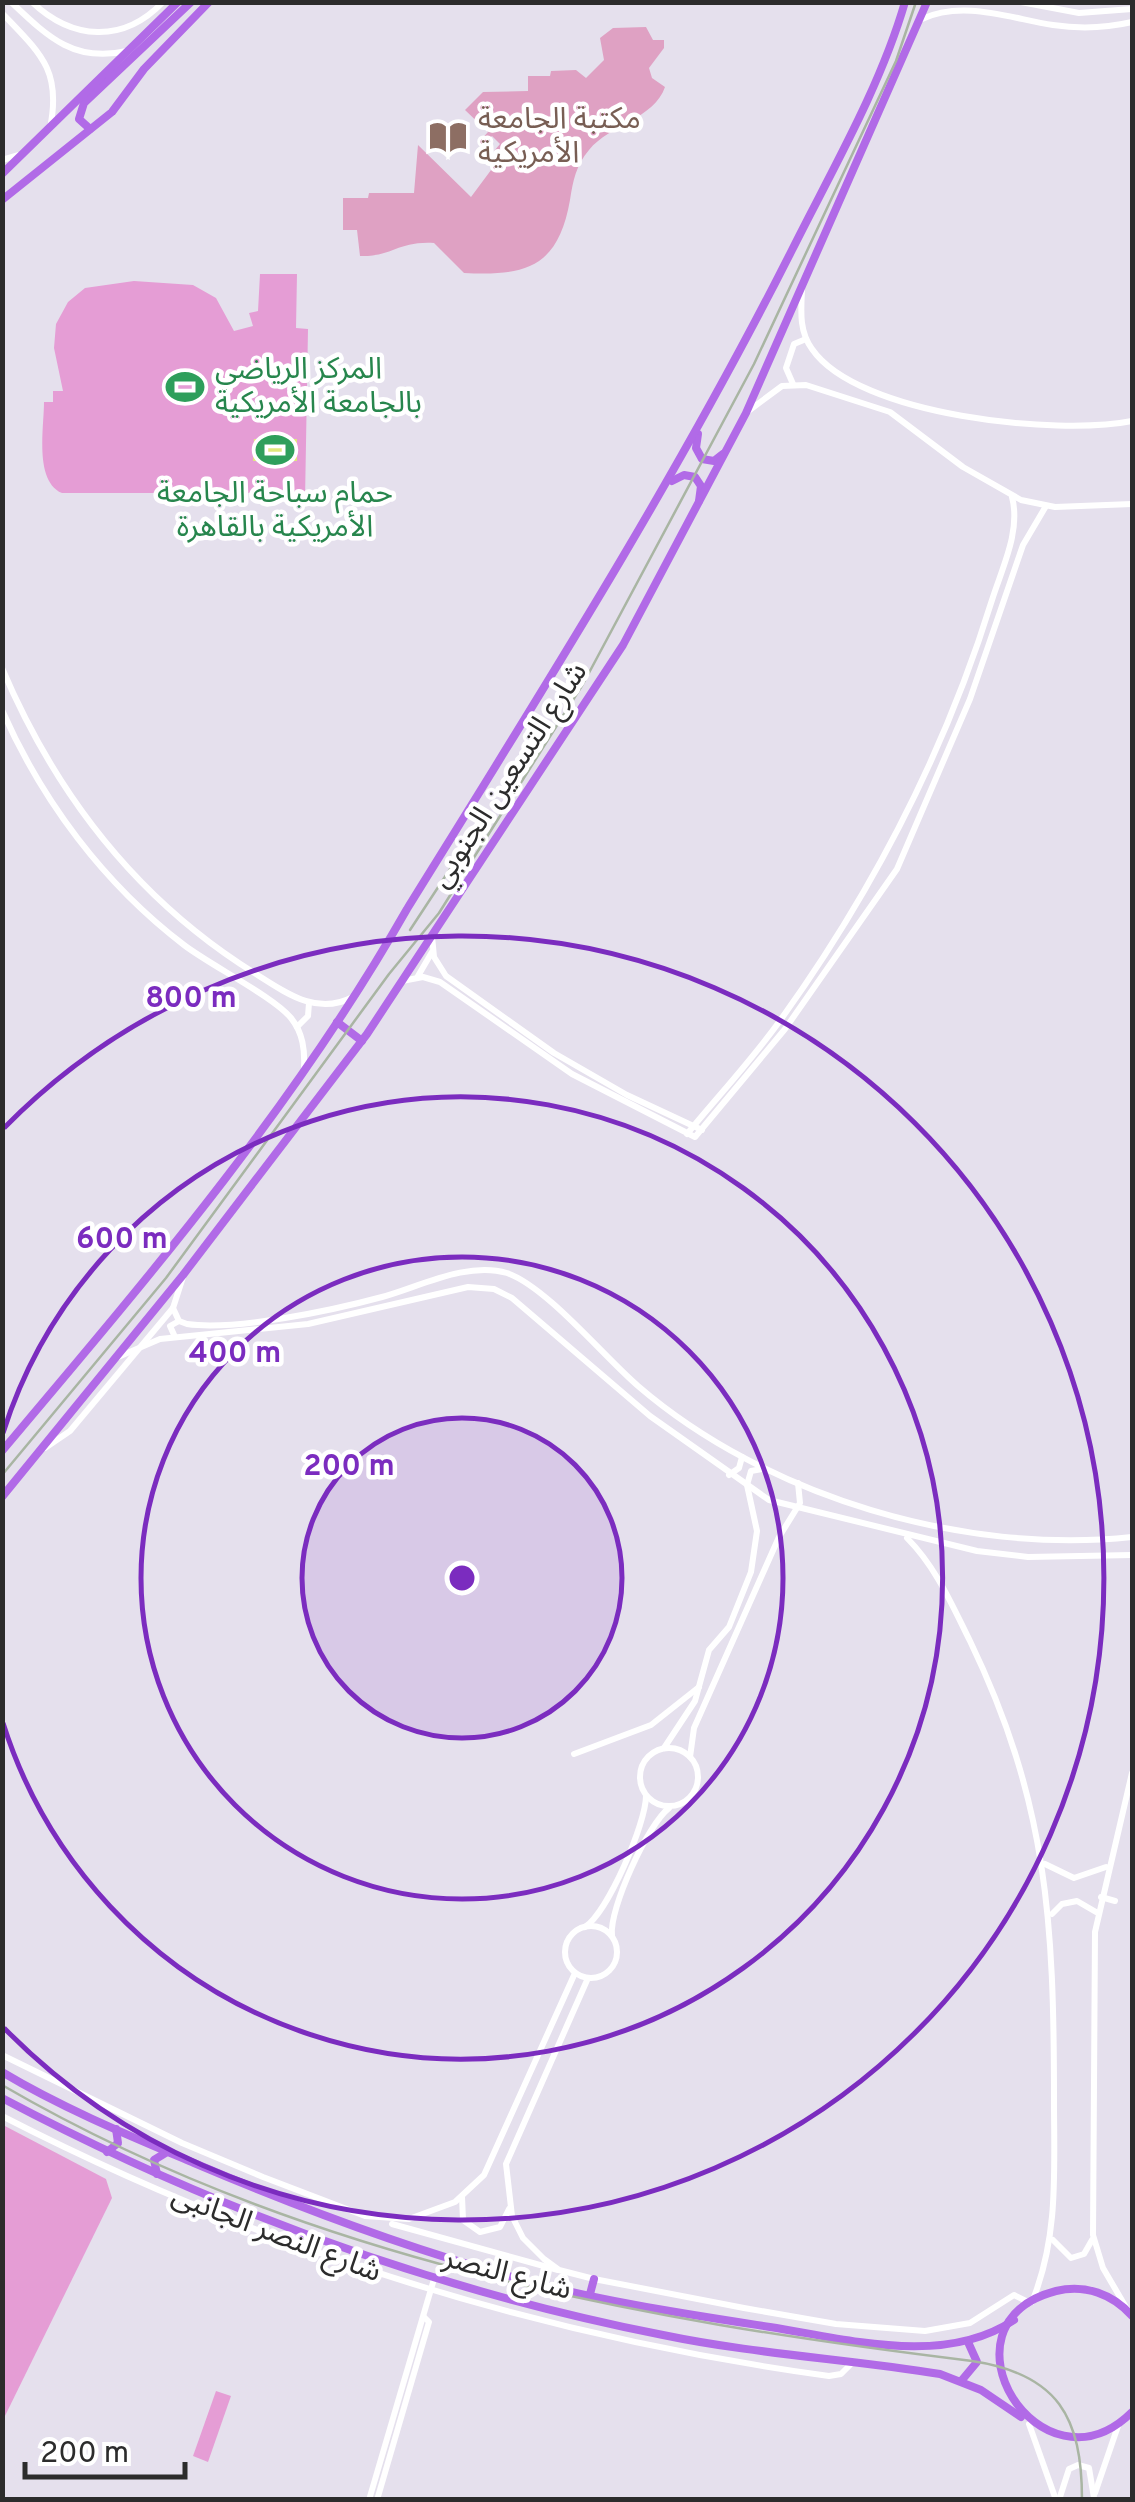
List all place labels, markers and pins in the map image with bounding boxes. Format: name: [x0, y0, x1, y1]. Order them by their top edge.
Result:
place label: مكتبة الجامعة الأمريكية: [478, 102, 641, 173]
library icon: مكتبة الجامعة الأمريكية: [427, 116, 469, 158]
place label: المركز الرياضي بالجامعة الأمريكية: [215, 352, 422, 423]
sports icon: المركز الرياضي بالجامعة الأمريكية: [164, 366, 206, 408]
sports icon: حمام سباحة الجامعة الأمريكية بالقاهرة: [254, 429, 296, 471]
place label: حمام سباحة الجامعة الأمريكية بالقاهرة: [157, 476, 393, 547]
centre of rings: [444, 1560, 480, 1596]

